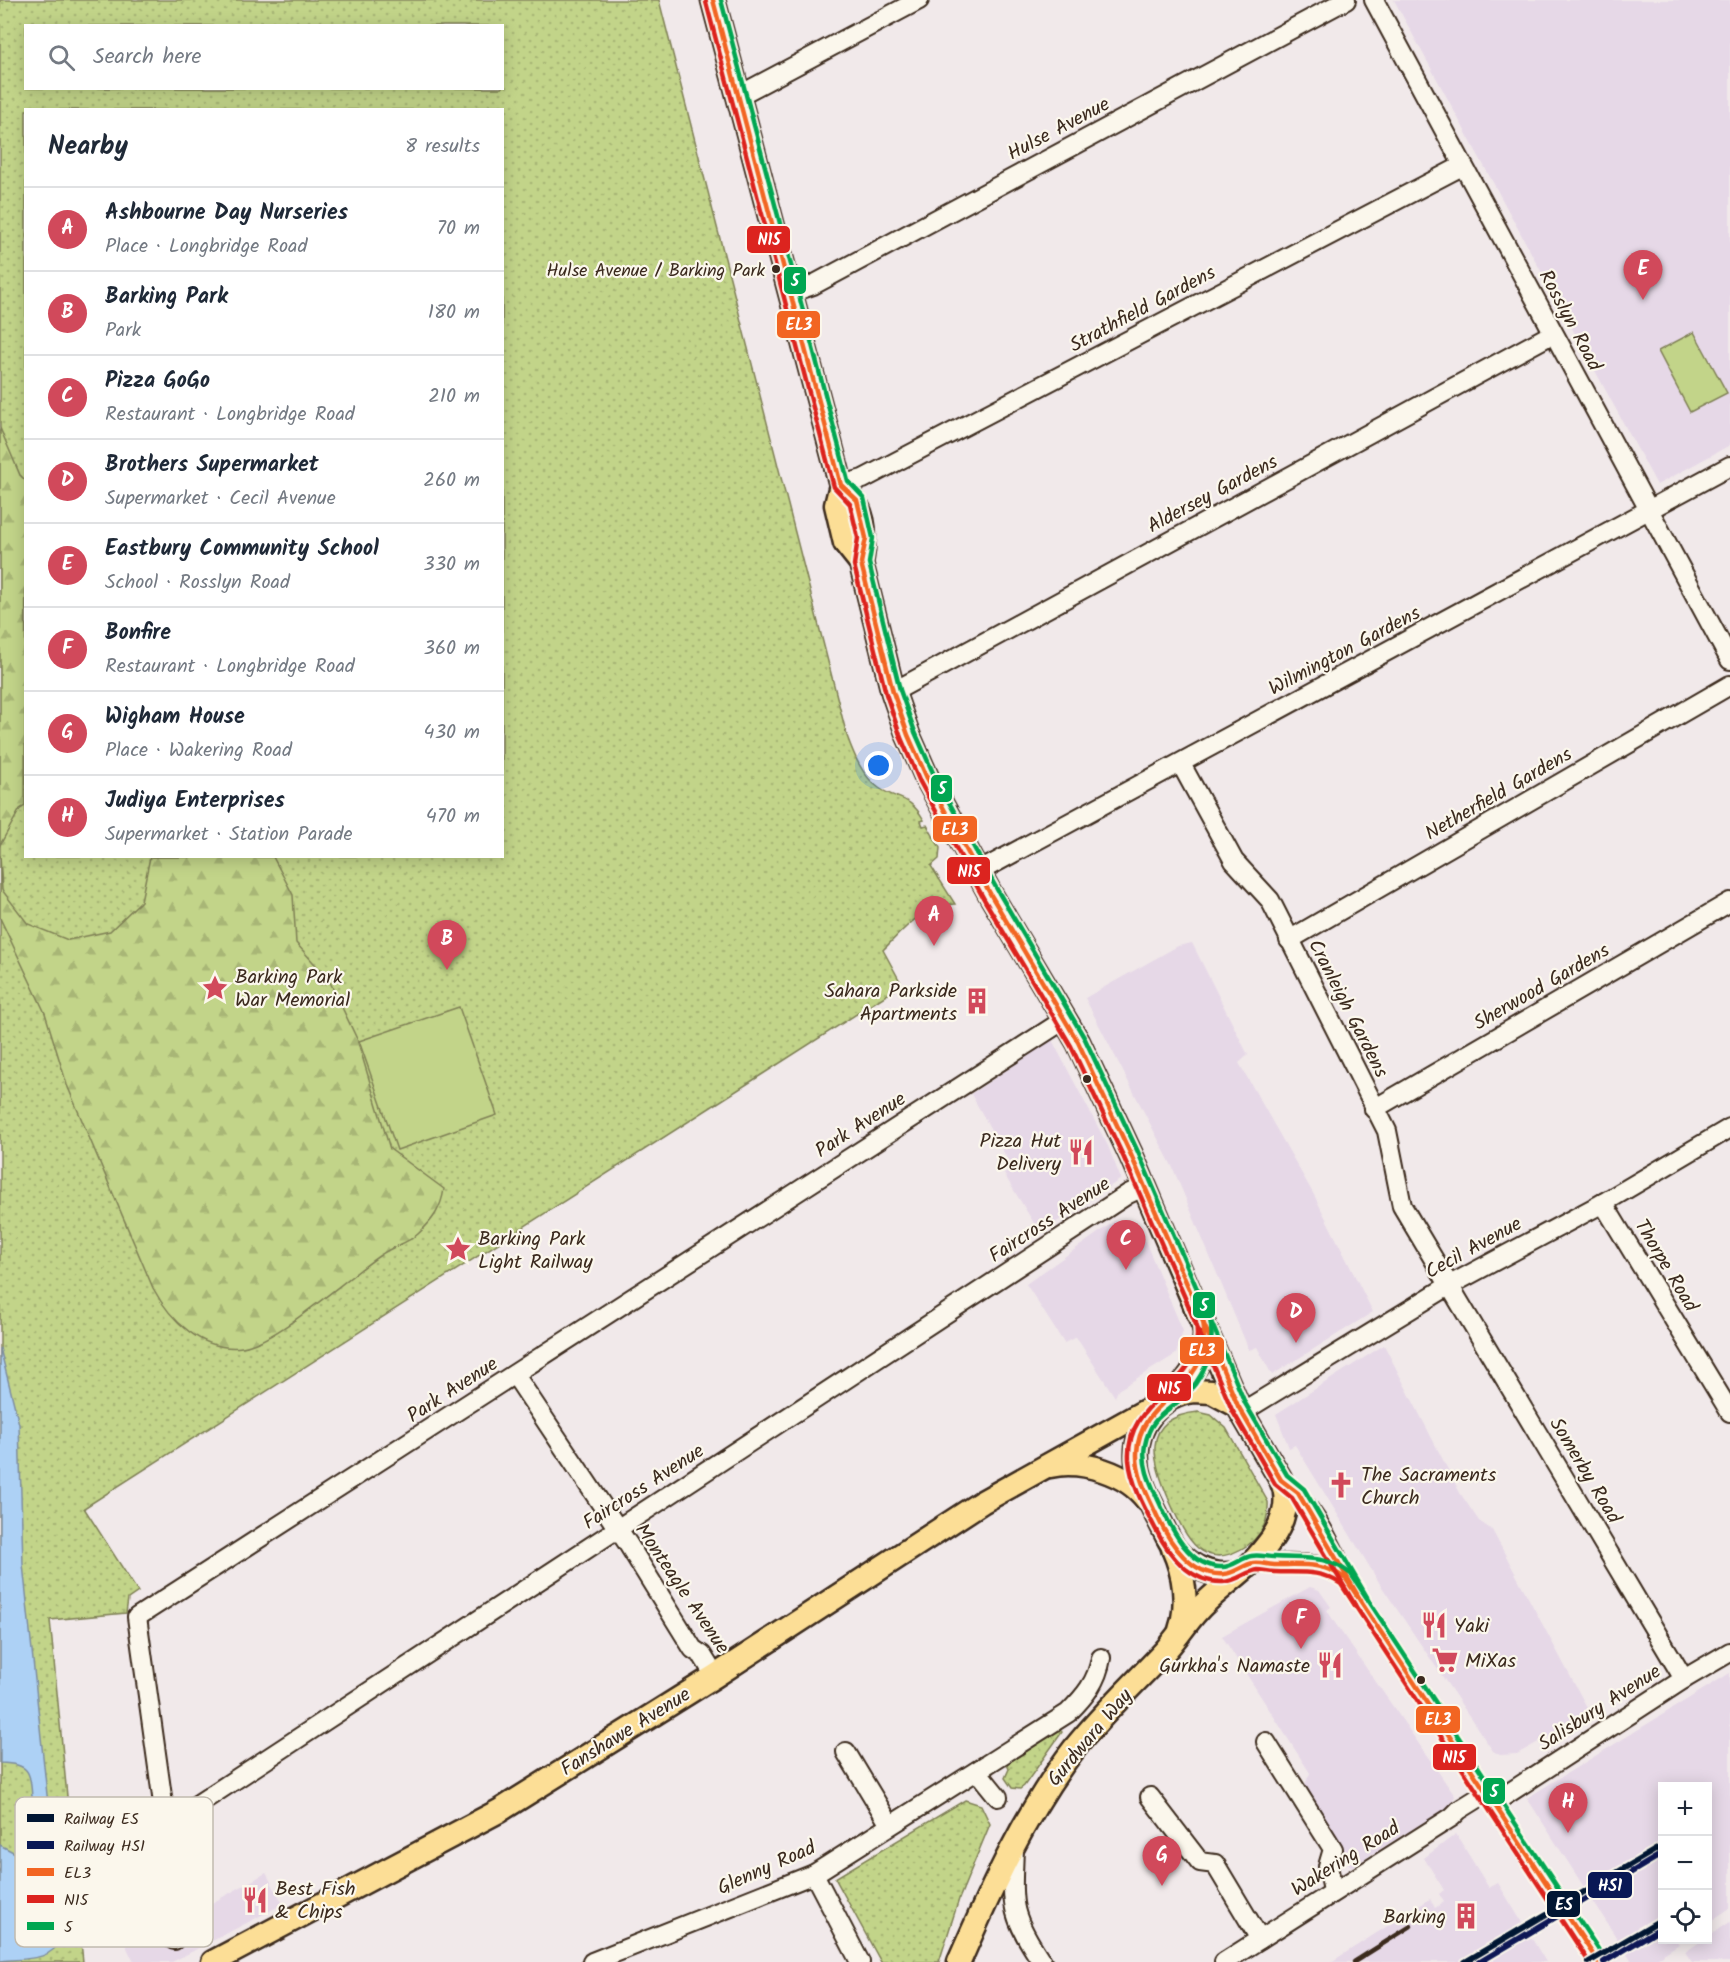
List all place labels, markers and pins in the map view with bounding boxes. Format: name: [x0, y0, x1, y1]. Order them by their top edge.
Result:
pin: E: [1624, 250, 1662, 300]
place label: Hulse Avenue / Barking Park: [547, 257, 766, 286]
marker: Hulse Avenue / Barking Park: [770, 263, 782, 275]
pin: A: [914, 896, 954, 946]
pin: B: [428, 920, 466, 970]
place label: Barking Park War Memorial: [235, 962, 350, 1017]
place icon: Barking Park War Memorial: [200, 973, 230, 1003]
place label: Sahara Parkside Apartments: [824, 976, 957, 1031]
building icon: Sahara Parkside Apartments: [962, 986, 992, 1016]
unlabelled marker: [1081, 1073, 1093, 1085]
place label: Pizza Hut Delivery: [980, 1126, 1062, 1181]
restaurant icon: Pizza Hut Delivery: [1066, 1137, 1096, 1167]
pin: C: [1106, 1220, 1146, 1270]
place label: Barking Park Light Railway: [478, 1224, 593, 1279]
place icon: Barking Park Light Railway: [443, 1234, 473, 1264]
pin: D: [1276, 1294, 1316, 1343]
place label: The Sacraments Church: [1361, 1460, 1497, 1515]
church icon: The Sacraments Church: [1326, 1470, 1356, 1500]
pin: F: [1282, 1600, 1320, 1649]
restaurant icon: Yaki: [1419, 1610, 1449, 1640]
place label: Yaki: [1454, 1611, 1490, 1643]
supermarket icon: MiXas: [1430, 1645, 1460, 1675]
place label: MiXas: [1465, 1646, 1516, 1678]
restaurant icon: Gurkha's Namaste: [1315, 1650, 1345, 1680]
place label: Gurkha's Namaste: [1159, 1651, 1310, 1683]
unlabelled marker: [1415, 1674, 1427, 1686]
pin: H: [1548, 1784, 1588, 1833]
pin: G: [1142, 1836, 1182, 1886]
place label: Best Fish & Chips: [275, 1874, 355, 1929]
restaurant icon: Best Fish & Chips: [240, 1885, 270, 1915]
building icon: Barking: [1451, 1901, 1481, 1931]
place label: Barking: [1383, 1902, 1446, 1934]

